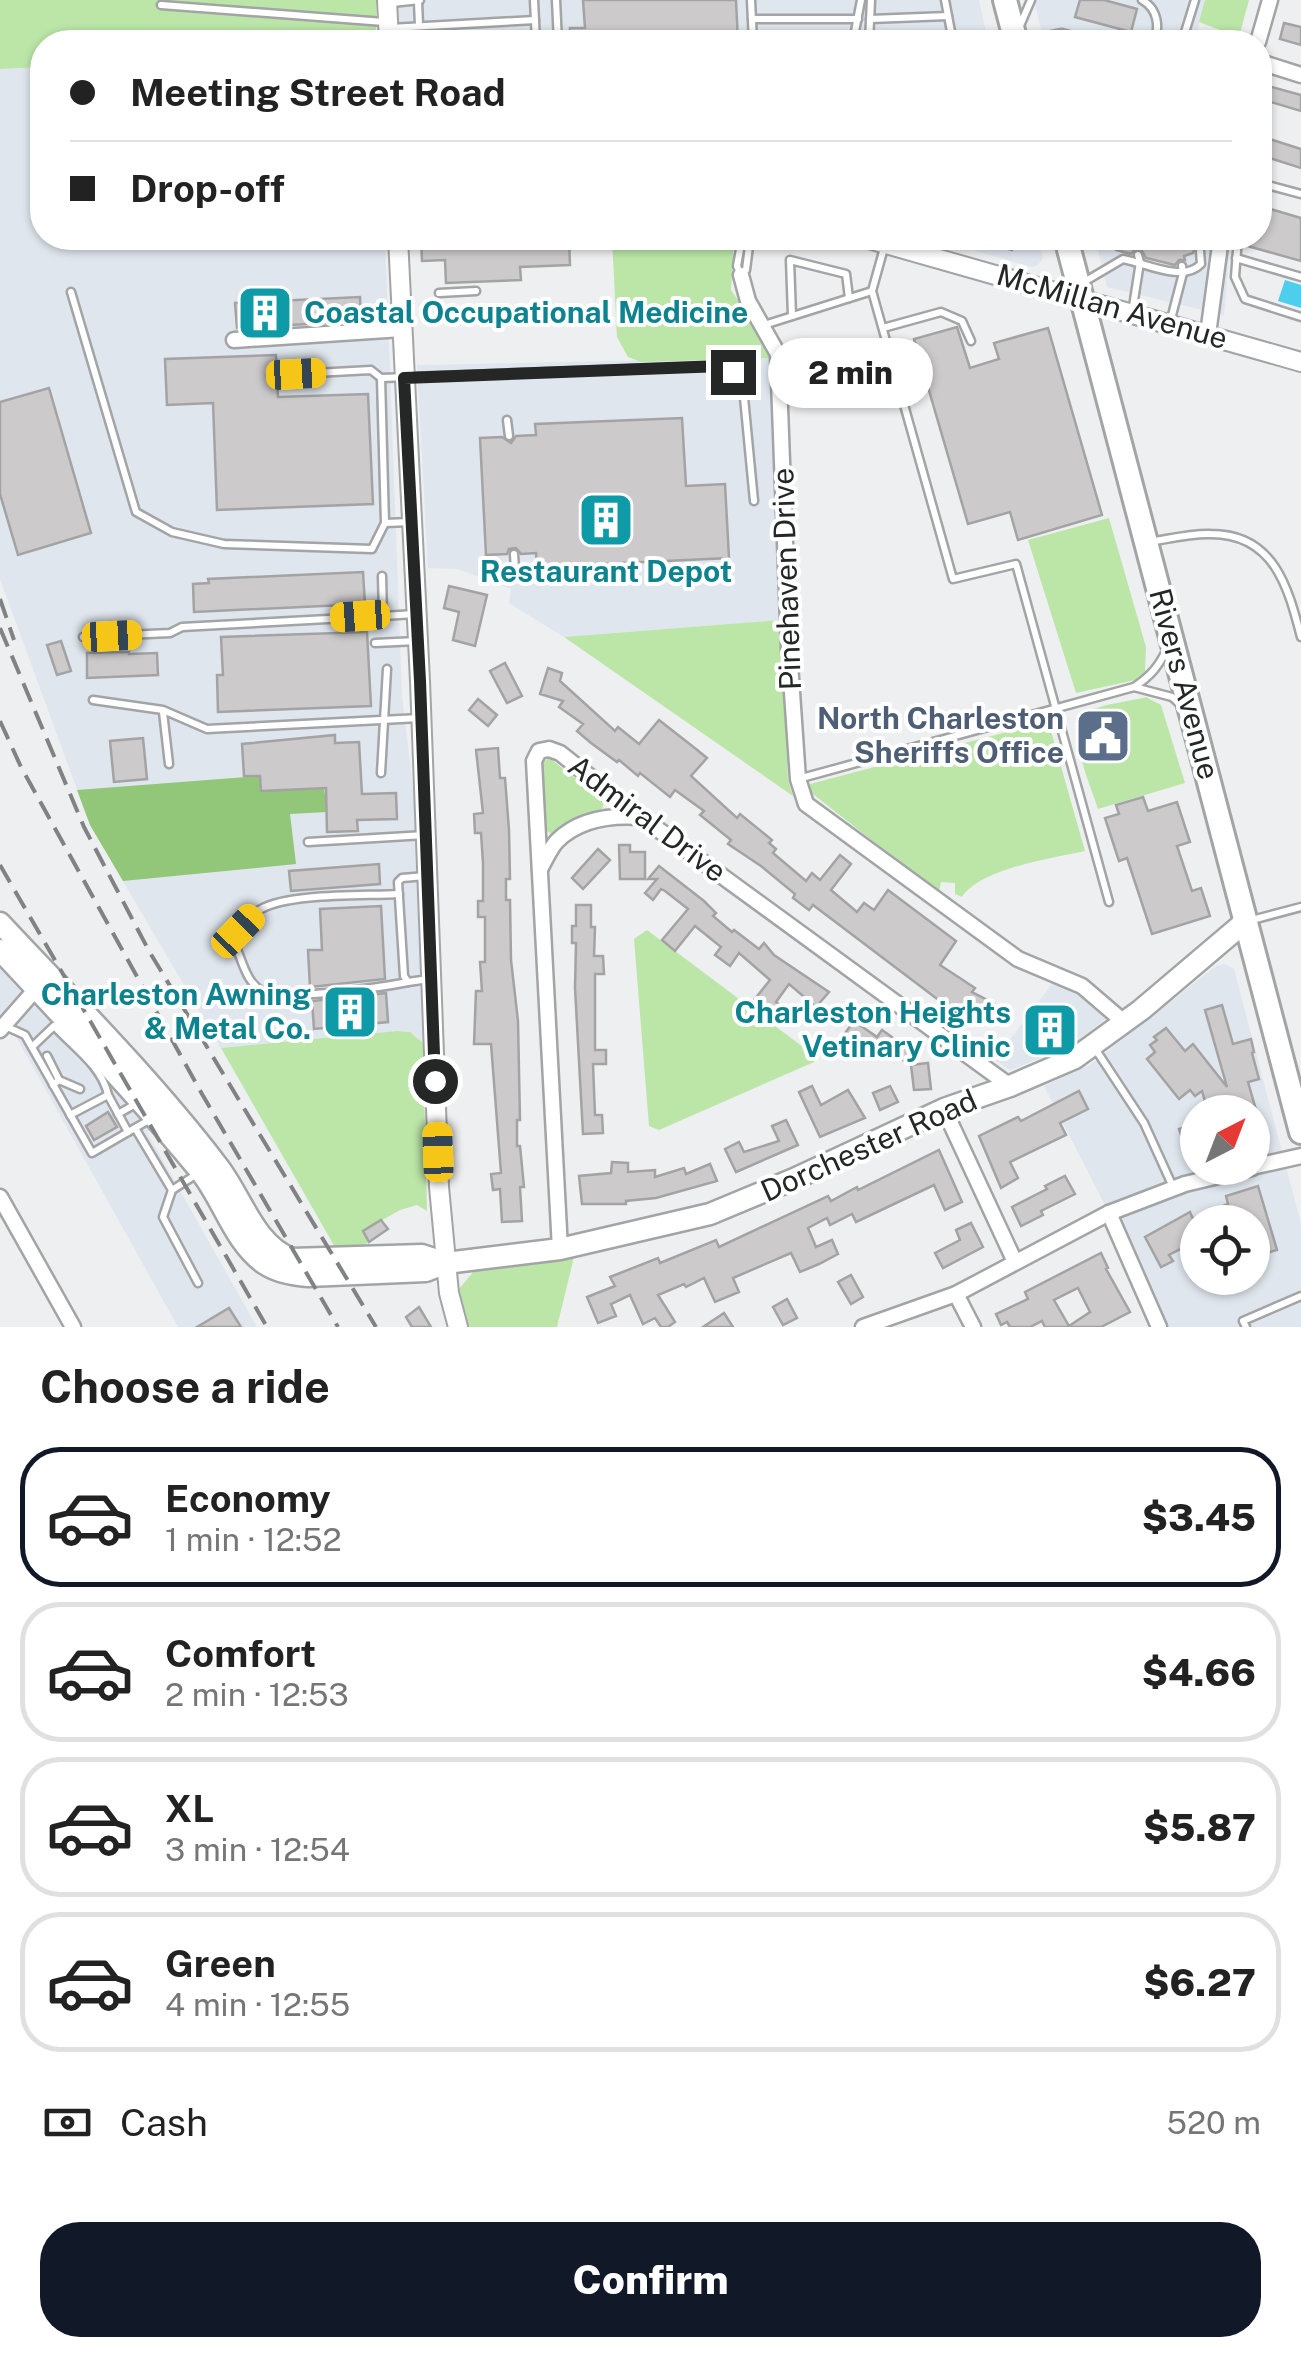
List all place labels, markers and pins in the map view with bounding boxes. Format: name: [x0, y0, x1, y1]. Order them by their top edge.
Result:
building icon: Coastal Occupational Medicine: [235, 283, 295, 343]
place label: Coastal Occupational Medicine: [304, 294, 748, 330]
building icon: Restaurant Depot: [576, 490, 636, 550]
place label: Restaurant Depot: [480, 553, 732, 589]
place label: North Charleston Sheriffs Office: [817, 700, 1064, 770]
public building icon: North Charleston Sheriffs Office: [1073, 706, 1133, 766]
place label: Charleston Awning & Metal Co.: [41, 976, 311, 1046]
building icon: Charleston Awning & Metal Co.: [320, 982, 380, 1042]
place label: Charleston Heights Vetinary Clinic: [735, 994, 1011, 1064]
building icon: Charleston Heights Vetinary Clinic: [1020, 1000, 1080, 1060]

